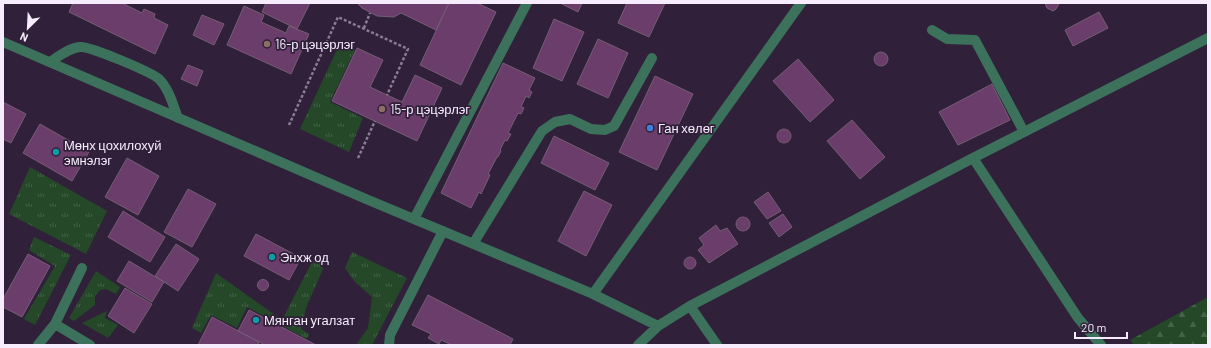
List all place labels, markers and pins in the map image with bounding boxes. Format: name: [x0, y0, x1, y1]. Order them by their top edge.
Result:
place label: 16-р цэцэрлэг: [275, 36, 355, 52]
marker: 16-р цэцэрлэг: [262, 39, 272, 49]
place label: 15-р цэцэрлэг: [390, 101, 470, 117]
marker: 15-р цэцэрлэг: [377, 104, 387, 114]
place label: Ган хөлөг: [658, 120, 715, 136]
marker: Ган хөлөг: [645, 123, 655, 133]
place label: Мөнх цохилохуй эмнэлэг: [64, 137, 162, 168]
marker: Мөнх цохилохуй эмнэлэг: [51, 147, 61, 157]
place label: Энхж од: [280, 249, 329, 265]
marker: Энхж од: [267, 252, 277, 262]
place label: Мянган угалзат: [264, 312, 355, 328]
marker: Мянган угалзат: [251, 315, 261, 325]

